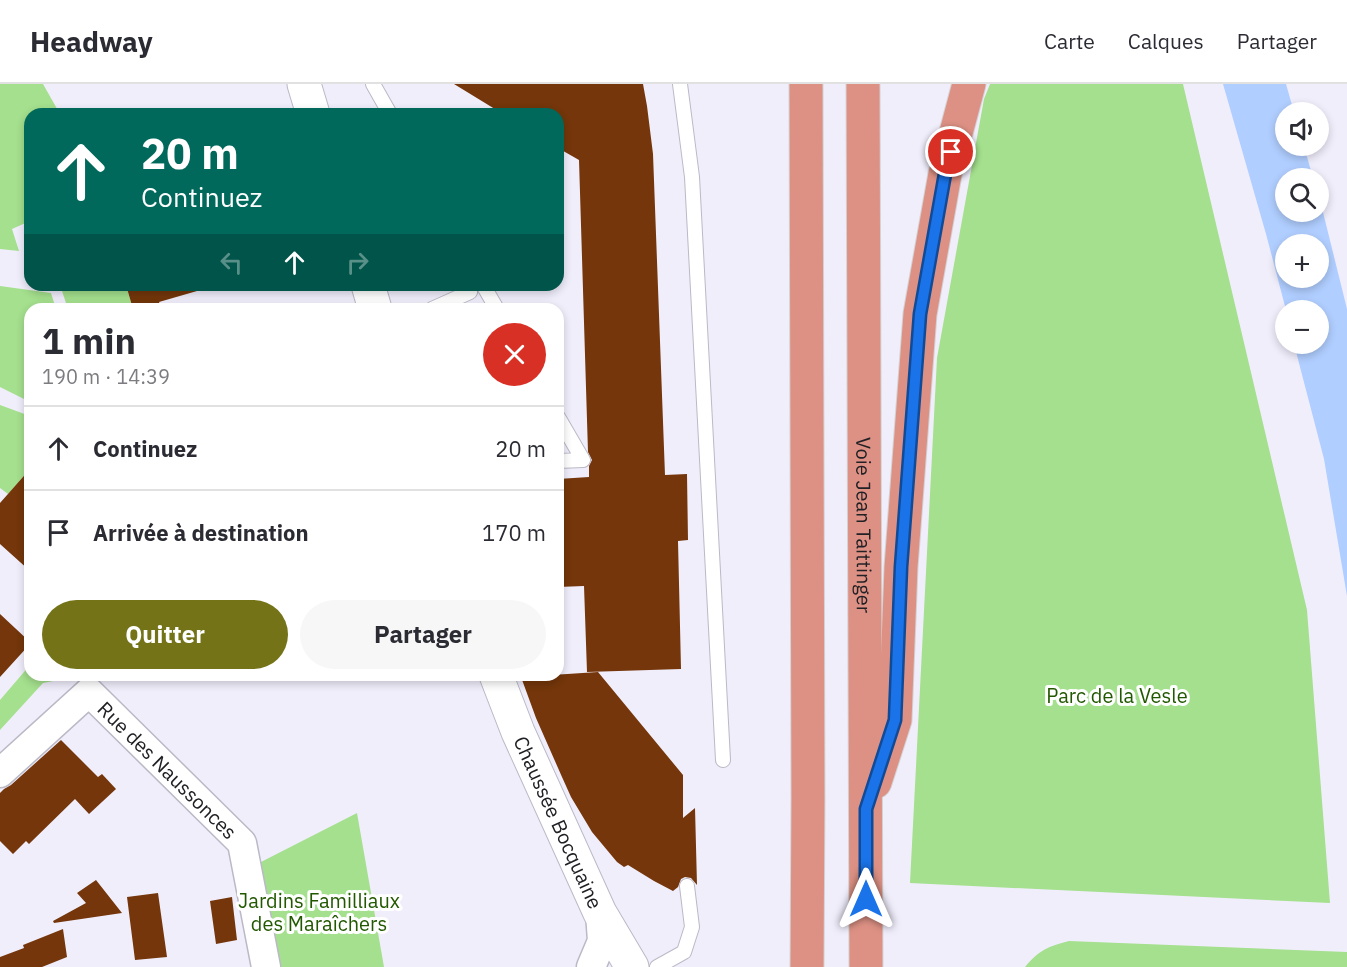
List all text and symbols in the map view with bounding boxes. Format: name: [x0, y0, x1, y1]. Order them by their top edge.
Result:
text: Headway: [30, 23, 153, 60]
text: Carte: [1044, 27, 1095, 55]
text: Calques: [1128, 27, 1204, 55]
text: Partager: [1237, 27, 1317, 55]
map controls: [1275, 102, 1329, 354]
button: sound: [1275, 102, 1329, 156]
text: 20 m: [141, 126, 239, 181]
pin: [925, 126, 976, 177]
icon: ahead: [42, 132, 120, 210]
icon: arrive: [934, 135, 967, 168]
button: search: [1275, 168, 1329, 222]
text: Continuez: [141, 179, 262, 214]
button: +: [1275, 234, 1329, 288]
icon: left: [215, 246, 248, 279]
icon: ahead: [278, 246, 311, 279]
icon: right: [341, 246, 374, 279]
button: −: [1275, 300, 1329, 354]
text: 1 min: [42, 317, 136, 364]
button: close: [483, 323, 546, 386]
text: 190 m · 14:39: [42, 363, 170, 390]
icon: ahead: [42, 432, 75, 465]
text: Continuez: [93, 434, 197, 463]
text: 20 m: [495, 434, 546, 463]
street label: Voie Jean Taittinger: [851, 437, 878, 613]
icon: arrive: [42, 516, 75, 549]
text: Arrivée à destination: [93, 518, 309, 547]
text: 170 m: [482, 518, 546, 547]
button: Quitter: [42, 600, 288, 669]
button: Partager: [300, 600, 546, 669]
park label: Parc de la Vesle: [1046, 682, 1188, 709]
street label: Rue des Naussonces: [92, 695, 243, 845]
street label: Chaussée Bocquaine: [508, 731, 610, 913]
position arrow: [834, 867, 898, 931]
park label: Jardins Familliaux des Maraîchers: [238, 887, 400, 937]

